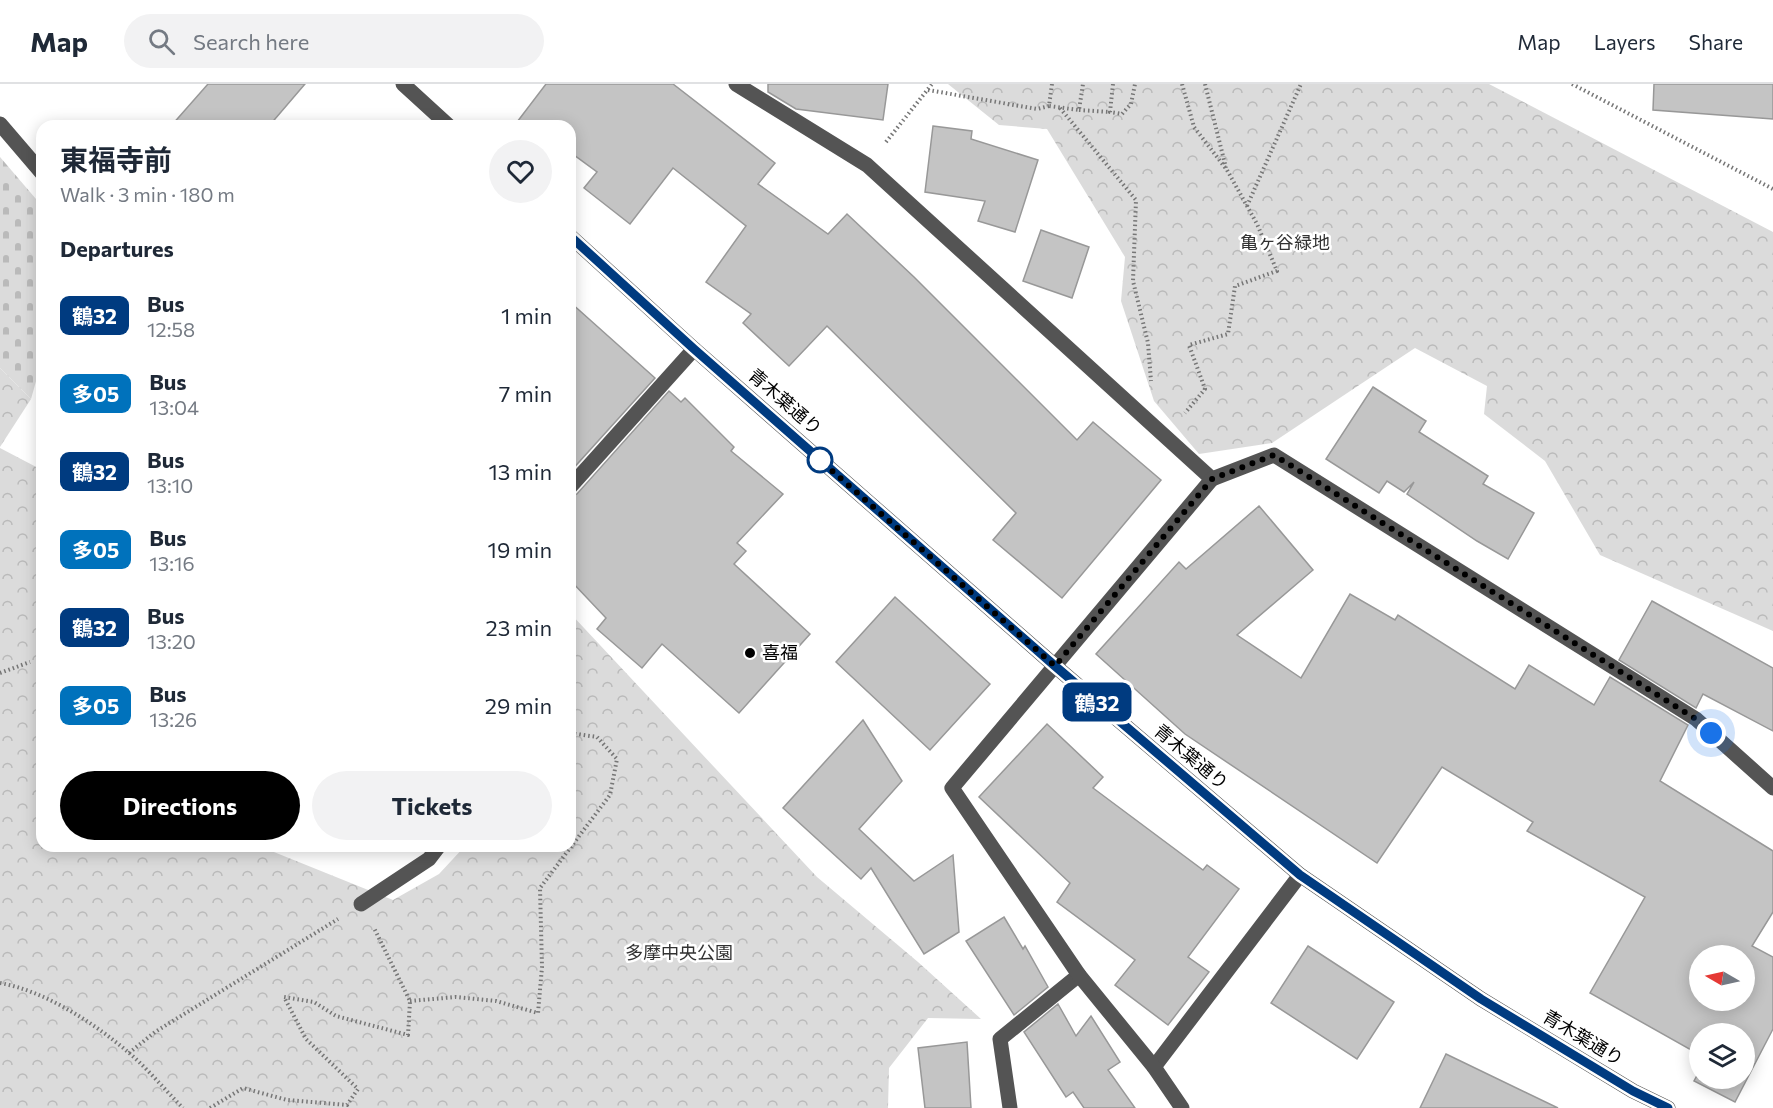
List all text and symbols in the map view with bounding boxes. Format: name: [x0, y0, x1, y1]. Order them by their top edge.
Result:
search box: [124, 14, 544, 68]
text: Map: [30, 24, 88, 58]
icon: search: [145, 25, 178, 58]
text: Search here: [193, 28, 309, 55]
text: Map: [1517, 29, 1561, 54]
text: Layers: [1594, 29, 1656, 54]
text: Share: [1689, 29, 1743, 54]
button: heart: [489, 140, 552, 203]
text: 東福寺前: [60, 142, 172, 176]
text: Walk · 3 min · 180 m: [60, 182, 235, 206]
park label: 亀ヶ谷緑地: [1240, 231, 1330, 253]
text: Departures: [60, 235, 174, 262]
text: Bus: [147, 290, 184, 317]
text: 1 min: [501, 302, 552, 329]
text: 鶴32: [72, 303, 117, 328]
text: 12:58: [147, 317, 195, 341]
street label: 青木葉通り: [744, 363, 827, 439]
text: Bus: [149, 368, 187, 395]
text: 7 min: [499, 380, 552, 407]
text: 多05: [72, 381, 119, 406]
text: 13:04: [149, 395, 199, 419]
text: Bus: [147, 446, 184, 473]
unlabelled marker: [807, 447, 833, 473]
text: 13 min: [488, 458, 552, 485]
text: 鶴32: [72, 459, 117, 484]
text: 13:10: [147, 473, 193, 497]
text: Bus: [149, 524, 187, 551]
text: 19 min: [488, 536, 552, 563]
text: 多05: [72, 537, 119, 562]
text: 13:16: [149, 551, 195, 575]
text: Bus: [147, 602, 184, 629]
text: 23 min: [486, 614, 552, 641]
text: 鶴32: [72, 615, 117, 640]
text: 13:20: [147, 629, 196, 653]
place label: 喜福: [762, 641, 798, 663]
marker: 喜福: [743, 646, 757, 660]
text: Bus: [149, 680, 187, 707]
line badge: 鶴32: [1062, 682, 1132, 722]
text: 鶴32: [1074, 690, 1120, 715]
text: 29 min: [485, 692, 552, 719]
text: 多05: [72, 693, 119, 718]
text: 13:26: [149, 707, 197, 731]
your location: [1696, 718, 1726, 748]
street label: 青木葉通り: [1150, 719, 1233, 794]
button: Directions: [60, 771, 300, 840]
button: Tickets: [312, 771, 552, 840]
park label: 多摩中央公園: [625, 941, 733, 963]
north arrow: [1689, 945, 1755, 1011]
map controls: [1689, 945, 1755, 1089]
street label: 青木葉通り: [1539, 1005, 1628, 1070]
button: layers: [1689, 1023, 1755, 1089]

